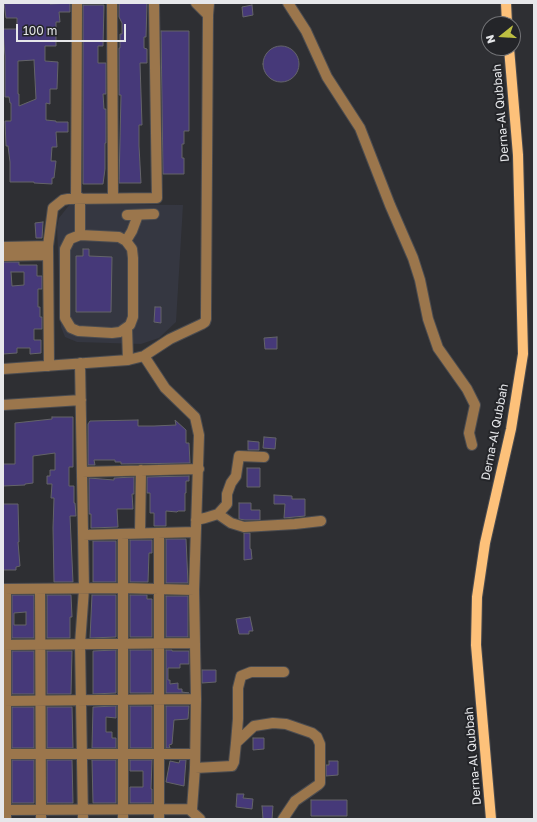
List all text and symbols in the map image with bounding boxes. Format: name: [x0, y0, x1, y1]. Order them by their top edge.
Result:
scale bar: [18, 16, 128, 42]
north arrow: [481, 16, 521, 56]
text: 100 m: [23, 23, 57, 38]
text: N: [483, 33, 497, 45]
street label: Derna-Al Qubbah: [490, 63, 512, 163]
street label: Derna-Al Qubbah: [479, 382, 511, 482]
street label: Derna-Al Qubbah: [462, 706, 484, 806]

